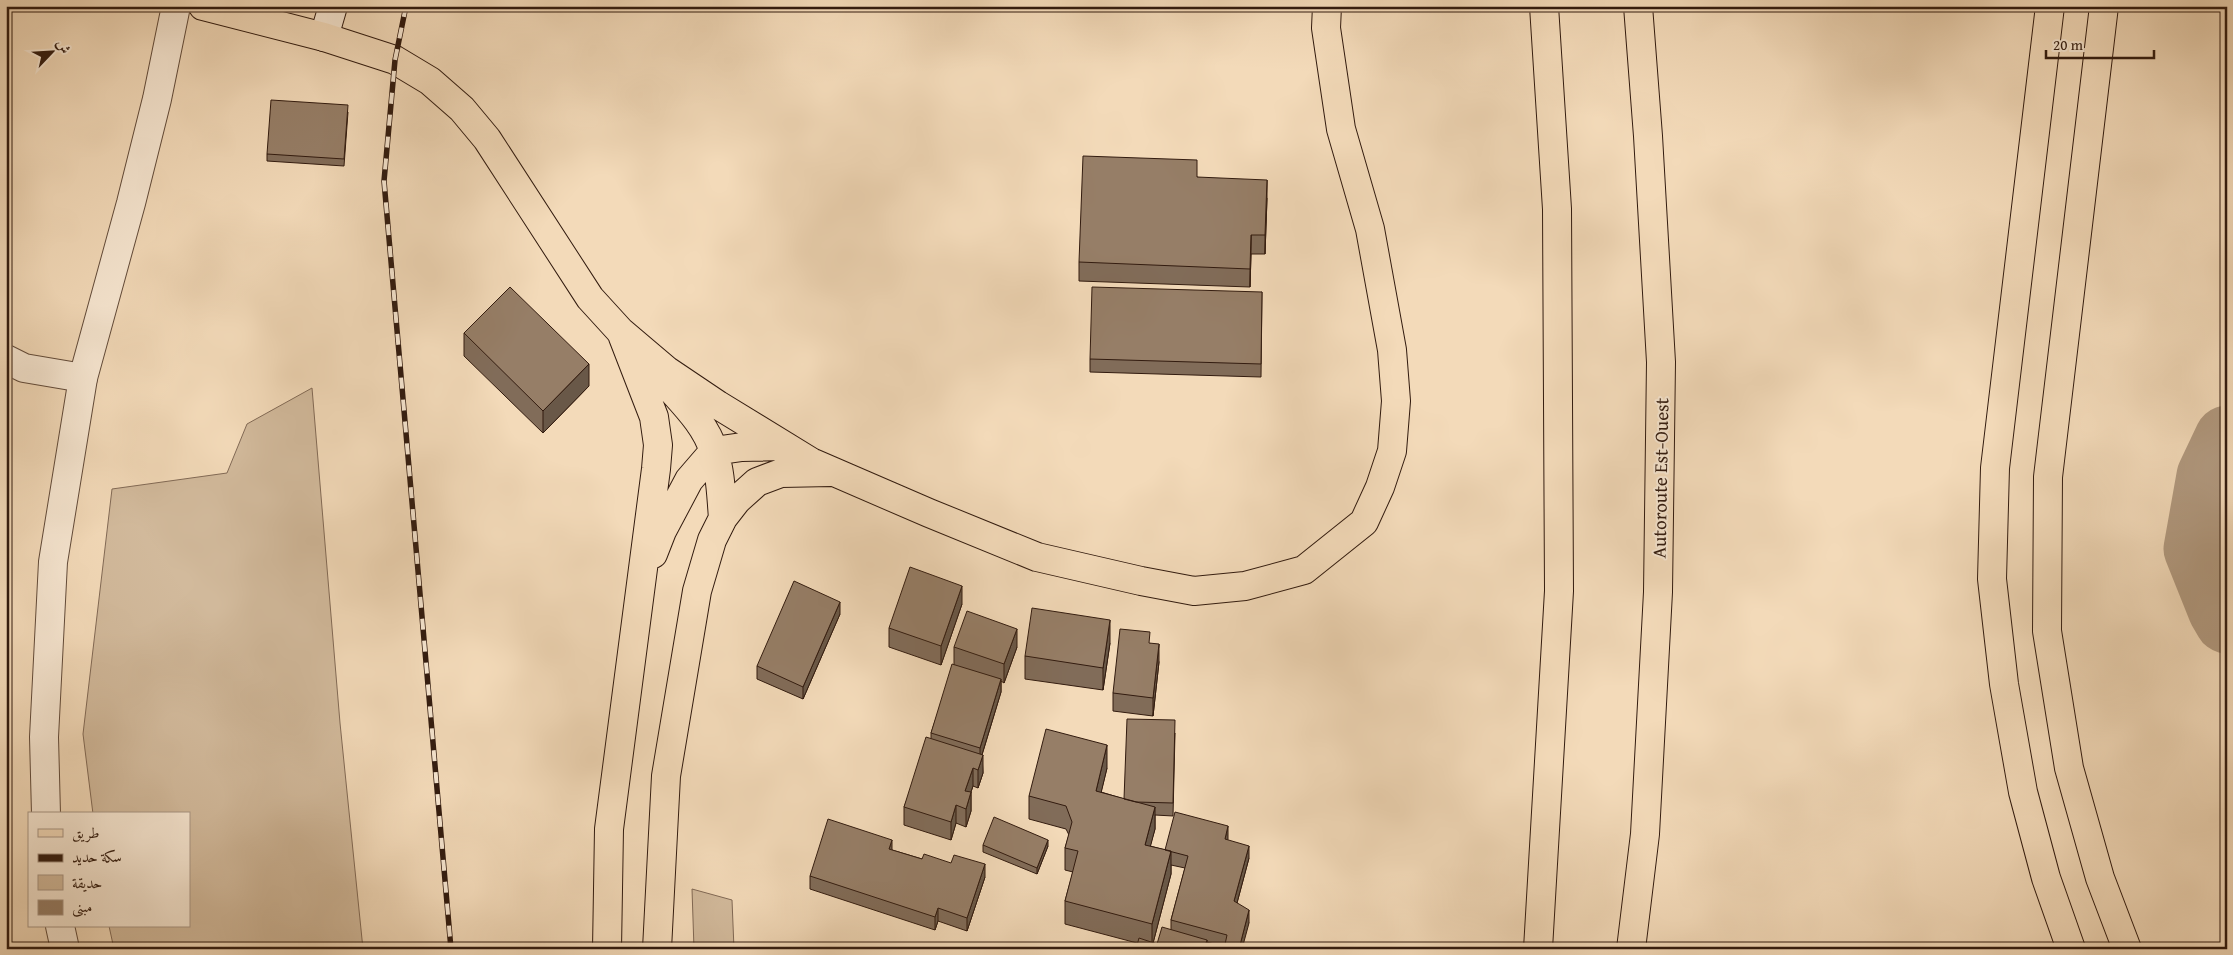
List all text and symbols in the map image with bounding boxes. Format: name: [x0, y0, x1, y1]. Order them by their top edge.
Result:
north arrow: [28, 28, 78, 78]
scale bar: [2046, 28, 2153, 60]
text: 20 m: [2053, 34, 2084, 55]
text: ش: [52, 36, 76, 57]
street label: Autoroute Est-Ouest: [1645, 397, 1675, 559]
legend: [28, 812, 190, 928]
text: طريق: [72, 822, 99, 843]
text: سكة حديد: [72, 846, 122, 867]
text: حديقة: [72, 872, 102, 893]
text: مبنى: [72, 896, 92, 918]

